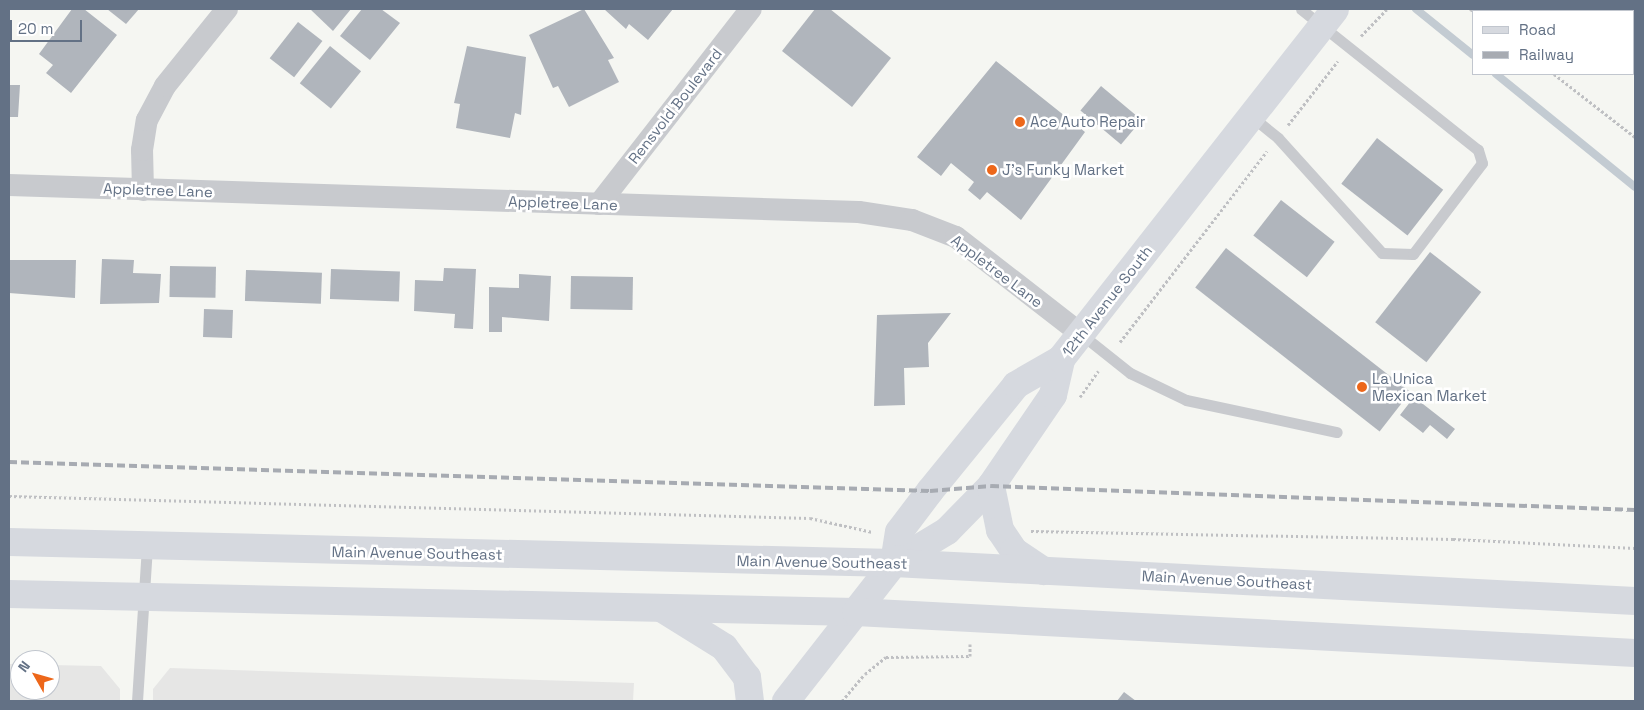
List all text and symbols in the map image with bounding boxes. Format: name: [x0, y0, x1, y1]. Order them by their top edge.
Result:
scale bar: [12, 10, 85, 42]
legend: [1472, 10, 1634, 75]
text: 20 m: [18, 19, 53, 38]
text: Road: [1519, 20, 1556, 39]
street label: Rensvold Boulevard: [624, 45, 726, 167]
text: Railway: [1519, 45, 1574, 64]
place label: Ace Auto Repair: [1030, 113, 1145, 131]
marker: Ace Auto Repair: [1014, 116, 1026, 128]
place label: J's Funky Market: [1002, 161, 1124, 179]
marker: J's Funky Market: [986, 164, 998, 176]
street label: Appletree Lane: [103, 179, 213, 201]
street label: Appletree Lane: [508, 192, 618, 214]
street label: Appletree Lane: [948, 231, 1046, 311]
street label: 12th Avenue South: [1058, 242, 1156, 360]
place label: La Unica Mexican Market: [1372, 369, 1487, 404]
marker: La Unica Mexican Market: [1356, 381, 1368, 393]
street label: Main Avenue Southeast: [331, 543, 503, 563]
street label: Main Avenue Southeast: [736, 552, 908, 572]
street label: Main Avenue Southeast: [1141, 567, 1313, 593]
north arrow: [10, 650, 60, 700]
text: N: [14, 657, 34, 676]

